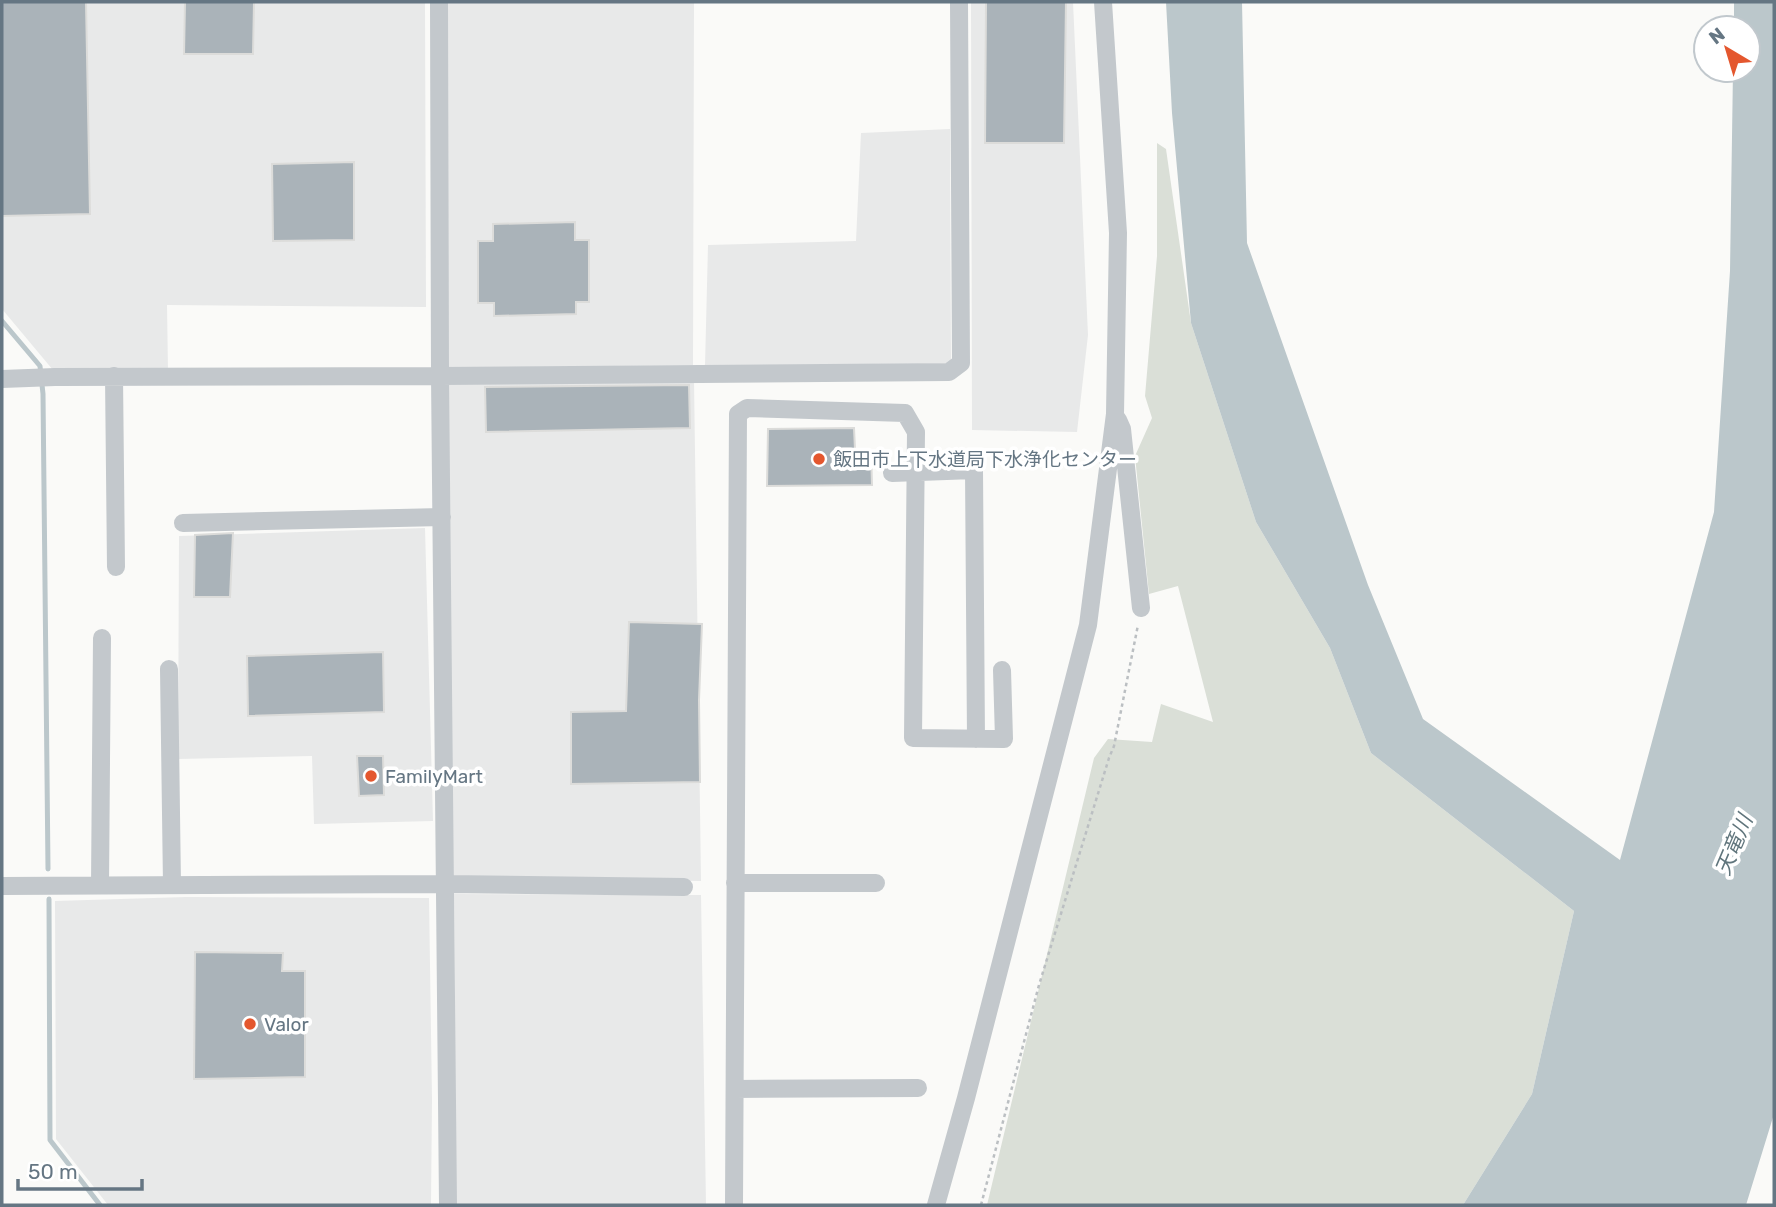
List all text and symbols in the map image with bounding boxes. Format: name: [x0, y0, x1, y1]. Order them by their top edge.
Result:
north arrow: [1692, 14, 1762, 84]
text: N: [1704, 23, 1729, 49]
place label: 飯田市上下水道局下水浄化センター: [833, 448, 1137, 471]
marker: 飯田市上下水道局下水浄化センター: [811, 451, 827, 467]
place label: FamilyMart: [385, 765, 483, 788]
marker: FamilyMart: [363, 768, 379, 784]
water label: 天竜川: [1710, 809, 1758, 879]
place label: Valor: [264, 1013, 309, 1036]
marker: Valor: [242, 1016, 258, 1032]
scale bar: [18, 1148, 142, 1192]
text: 50 m: [28, 1159, 78, 1184]

